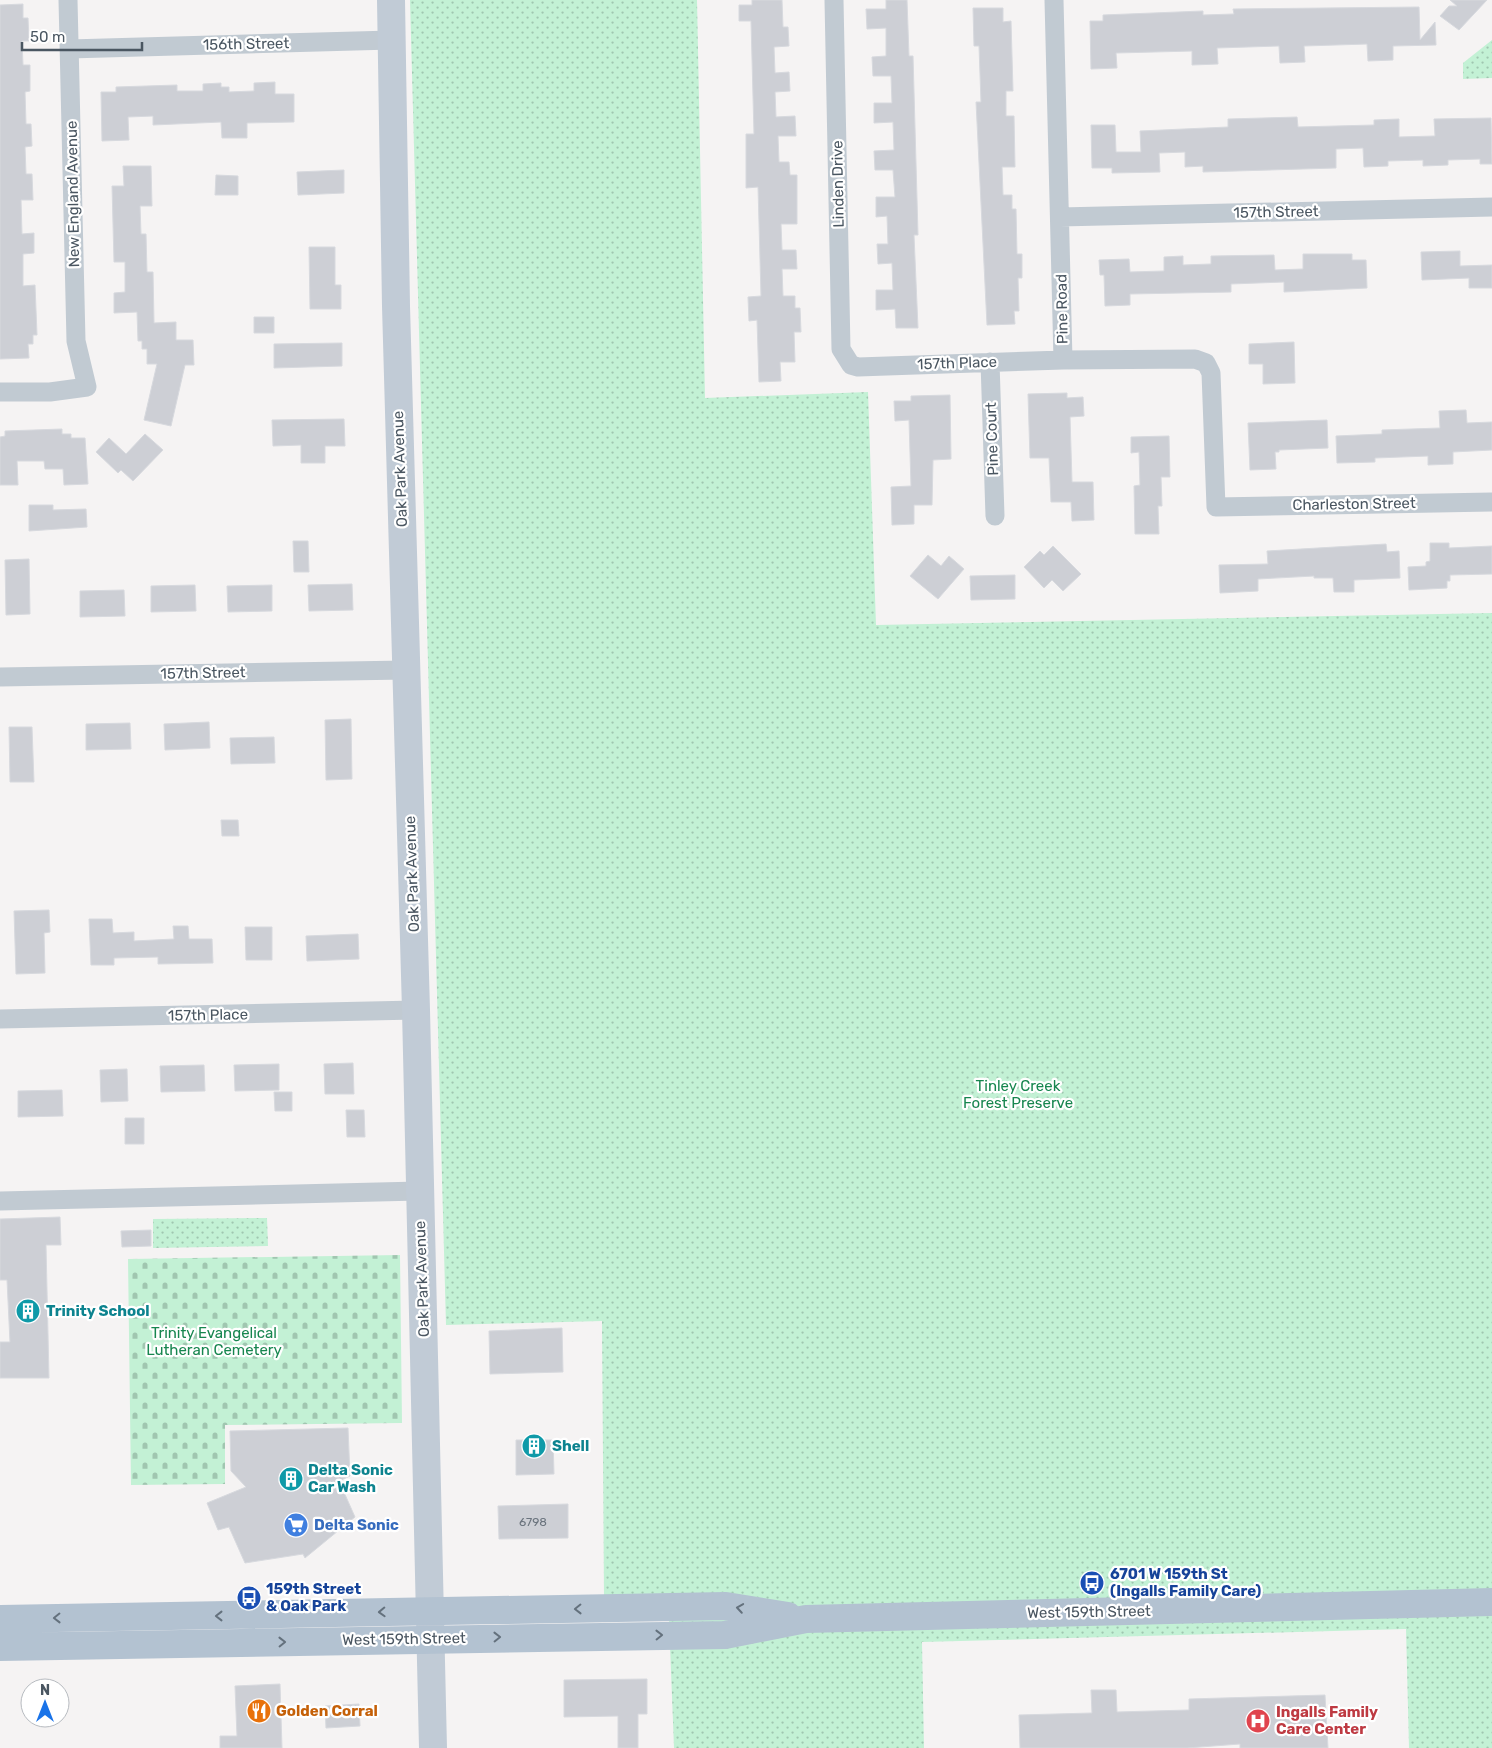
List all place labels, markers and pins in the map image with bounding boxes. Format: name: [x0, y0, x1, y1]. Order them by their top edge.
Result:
building icon: Trinity School: [15, 1298, 41, 1324]
place label: Trinity School: [46, 1302, 150, 1320]
building icon: Shell: [521, 1433, 547, 1459]
place label: Shell: [552, 1437, 589, 1455]
place label: Delta Sonic Car Wash: [308, 1461, 393, 1496]
building icon: Delta Sonic Car Wash: [278, 1466, 304, 1492]
supermarket icon: Delta Sonic: [283, 1512, 309, 1538]
place label: Delta Sonic: [314, 1516, 399, 1534]
place label: 6701 W 159th St (Ingalls Family Care): [1110, 1565, 1261, 1600]
bus stop icon: 6701 W 159th St (Ingalls Family Care): [1079, 1570, 1105, 1596]
place label: 159th Street & Oak Park: [266, 1580, 361, 1615]
bus stop icon: 159th Street & Oak Park: [236, 1585, 262, 1611]
restaurant icon: Golden Corral: [246, 1698, 272, 1724]
place label: Golden Corral: [276, 1702, 378, 1720]
place label: Ingalls Family Care Center: [1276, 1703, 1378, 1738]
hospital icon: Ingalls Family Care Center: [1245, 1708, 1271, 1734]

